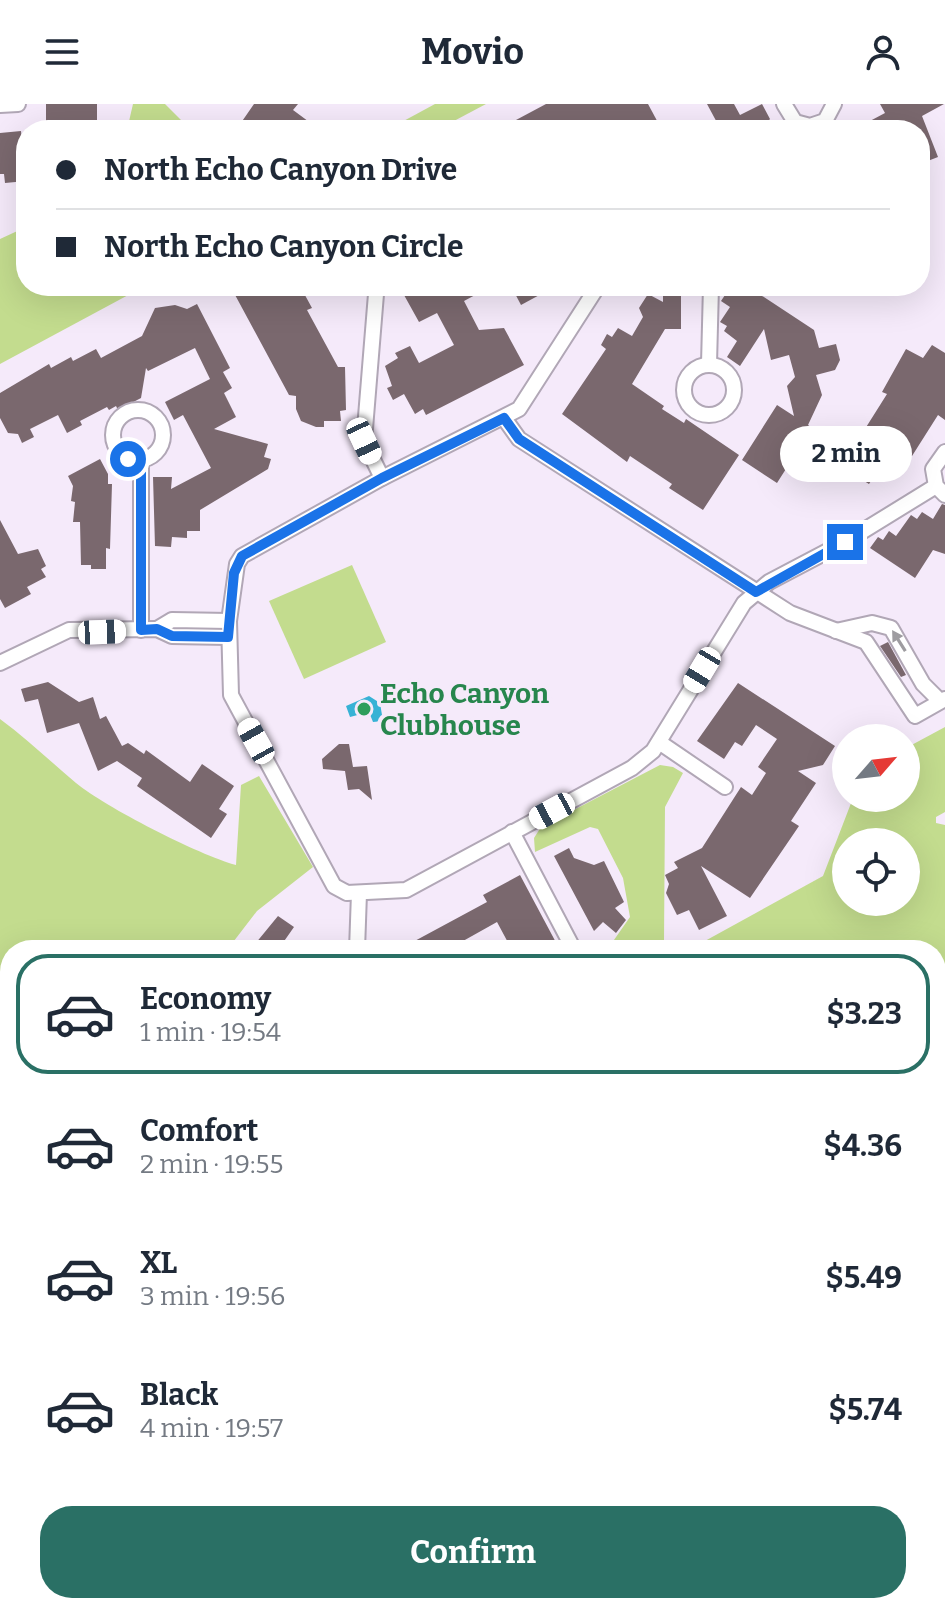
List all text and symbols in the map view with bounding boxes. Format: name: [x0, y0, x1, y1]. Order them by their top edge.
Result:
icon: menu: [40, 30, 84, 74]
text: Movio: [421, 30, 524, 74]
icon: person: [861, 30, 905, 74]
text: North Echo Canyon Drive: [104, 152, 457, 188]
text: North Echo Canyon Circle: [104, 229, 464, 265]
car: [343, 414, 385, 468]
callout: 2 min: [779, 426, 911, 482]
text: 2 min: [811, 438, 881, 469]
route start: [110, 441, 146, 477]
route end: [827, 524, 863, 560]
car: [78, 619, 126, 645]
one-way arrow: [892, 630, 907, 653]
car: [679, 643, 725, 697]
place label: Echo Canyon Clubhouse: [380, 677, 549, 742]
marker: Echo Canyon Clubhouse: [355, 700, 373, 718]
car: [234, 714, 278, 768]
north arrow: [832, 724, 920, 812]
map controls: [832, 724, 920, 916]
car: [525, 789, 579, 833]
button: locate: [832, 828, 920, 916]
icon: car: [44, 978, 116, 1050]
text: Economy: [140, 981, 271, 1017]
text: $3.23: [826, 996, 902, 1032]
text: 1 min · 19:54: [140, 1017, 281, 1048]
icon: car: [44, 1110, 116, 1182]
text: Comfort: [140, 1113, 258, 1149]
text: $4.36: [824, 1128, 902, 1164]
text: 2 min · 19:55: [140, 1149, 283, 1180]
icon: car: [44, 1242, 116, 1314]
text: XL: [140, 1245, 177, 1281]
text: $5.49: [825, 1260, 902, 1296]
text: 3 min · 19:56: [140, 1281, 285, 1312]
icon: car: [44, 1374, 116, 1446]
text: Black: [140, 1377, 218, 1413]
text: $5.74: [829, 1392, 902, 1428]
text: 4 min · 19:57: [140, 1413, 283, 1444]
button: Confirm: [40, 1506, 906, 1598]

